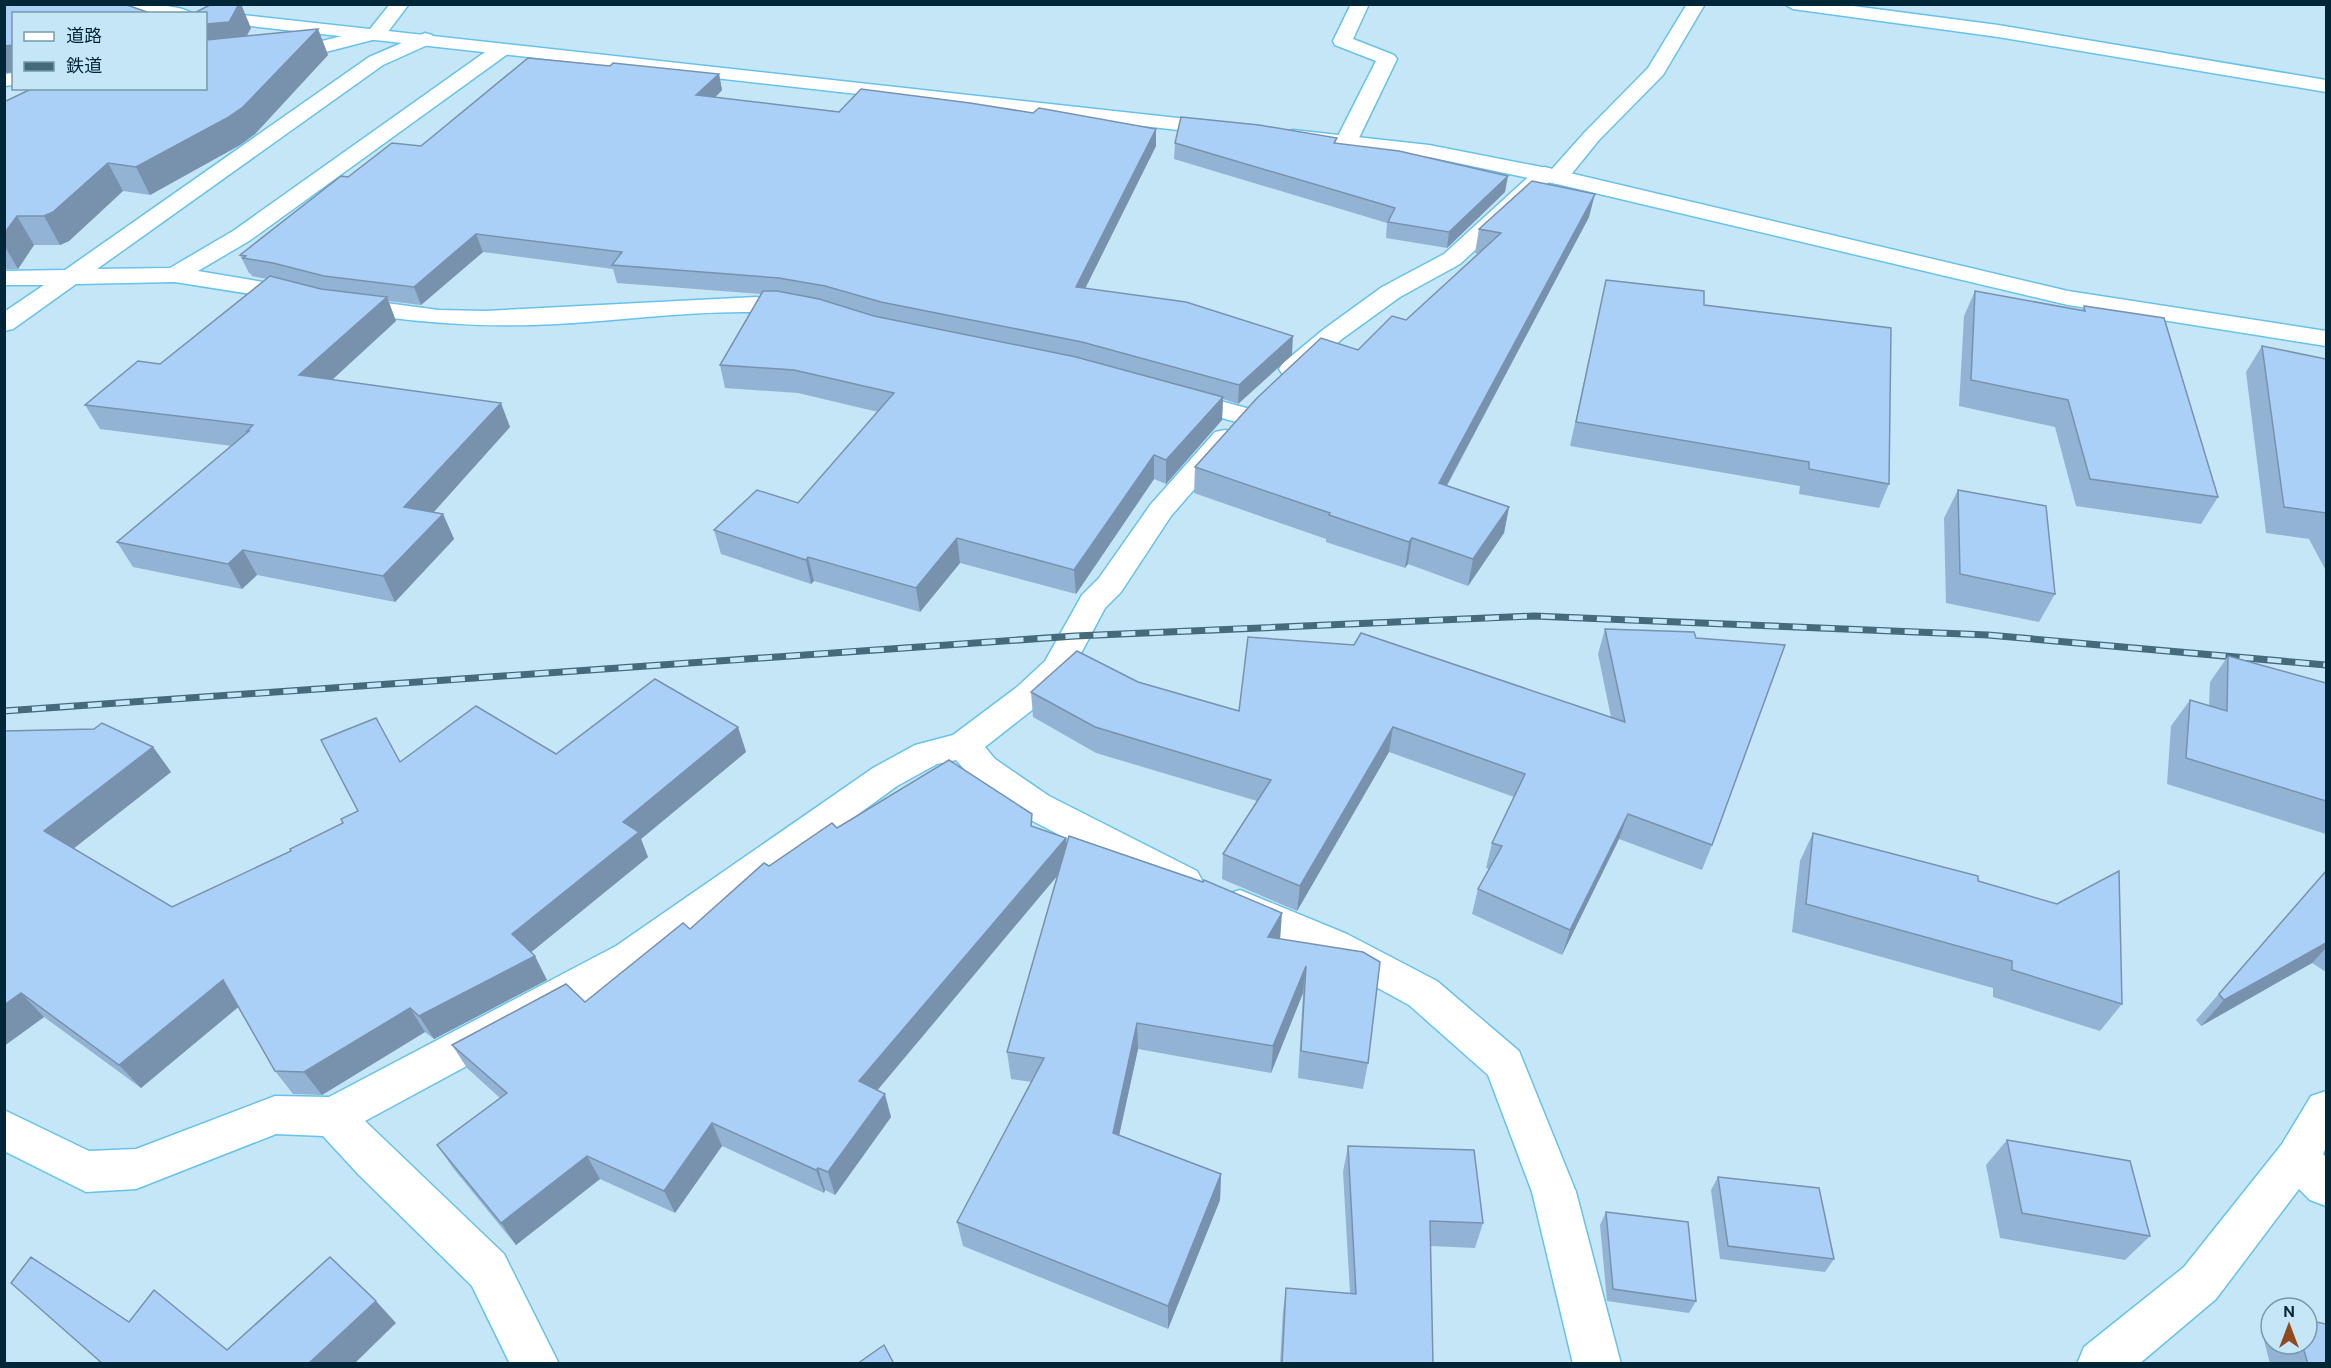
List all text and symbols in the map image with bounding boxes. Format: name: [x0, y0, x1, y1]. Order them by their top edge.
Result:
legend: [12, 12, 207, 90]
text: 道路: [66, 24, 102, 48]
text: 鉄道: [66, 54, 102, 78]
north arrow: [2259, 1296, 2319, 1356]
text: N: [2283, 1301, 2295, 1322]

